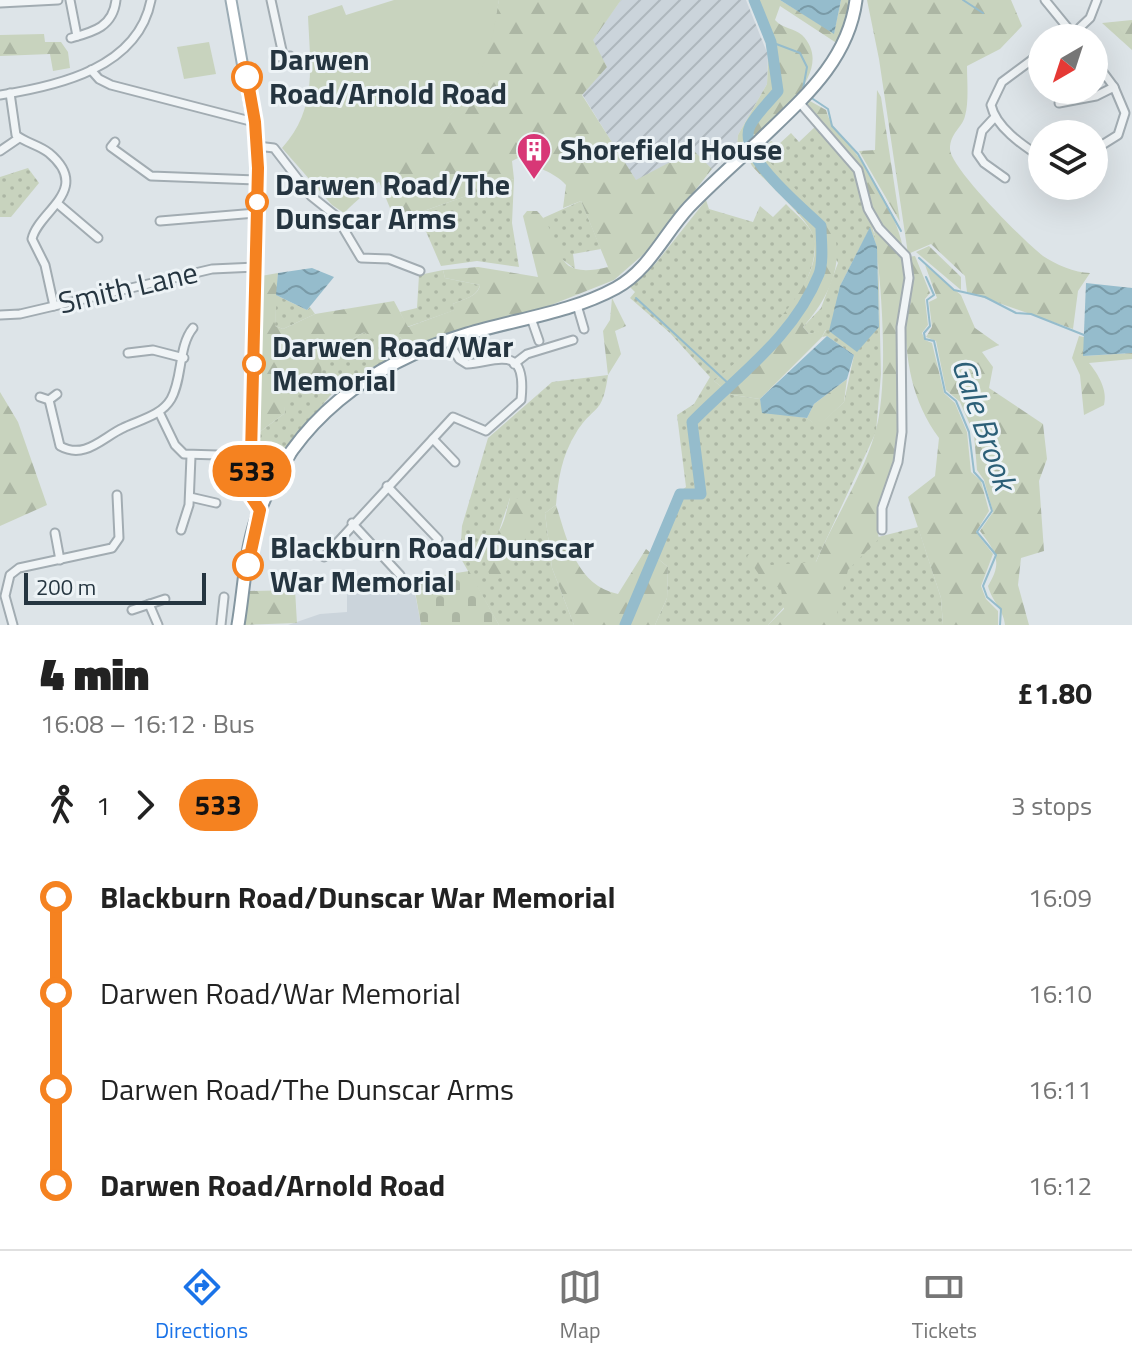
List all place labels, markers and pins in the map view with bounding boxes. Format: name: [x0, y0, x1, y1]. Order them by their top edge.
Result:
place label: Darwen Road/Arnold Road: [269, 36, 507, 116]
marker: Darwen Road/Arnold Road: [232, 62, 262, 92]
place label: Shorefield House: [560, 126, 782, 172]
building icon: Shorefield House: [515, 131, 553, 181]
place label: Darwen Road/The Dunscar Arms: [275, 161, 510, 241]
marker: Darwen Road/The Dunscar Arms: [246, 191, 268, 213]
place label: Darwen Road/War Memorial: [272, 323, 513, 403]
marker: Darwen Road/War Memorial: [243, 353, 265, 375]
place label: Blackburn Road/Dunscar War Memorial: [270, 524, 594, 604]
marker: Blackburn Road/Dunscar War Memorial: [233, 550, 263, 580]

